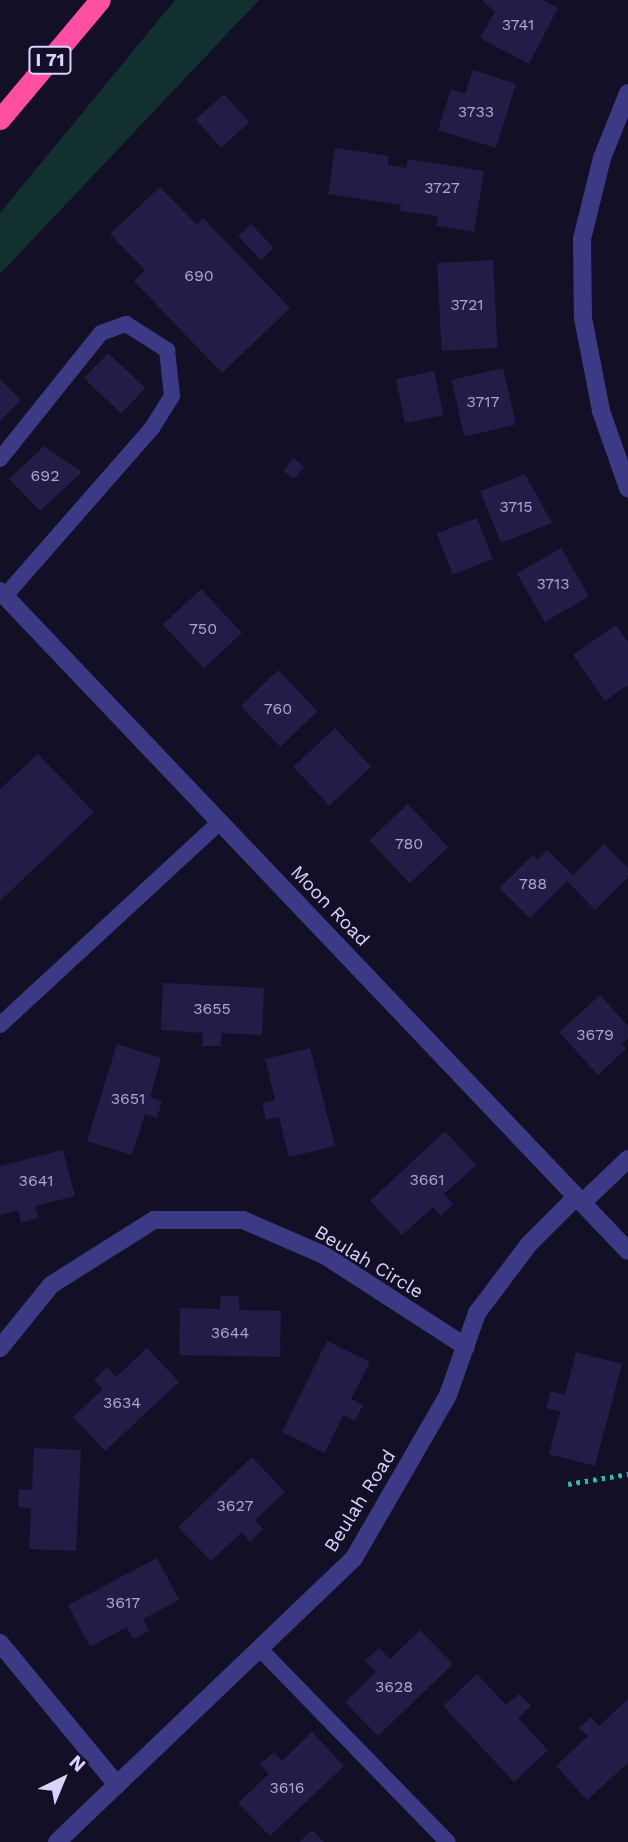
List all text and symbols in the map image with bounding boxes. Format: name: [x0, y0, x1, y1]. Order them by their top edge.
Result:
house number: 3741: [502, 15, 534, 35]
road number: I 71: [27, 46, 73, 74]
house number: 3733: [458, 102, 494, 122]
house number: 3727: [424, 178, 460, 198]
house number: 690: [184, 266, 214, 286]
house number: 3721: [450, 295, 484, 315]
house number: 3717: [467, 392, 499, 412]
house number: 692: [31, 466, 59, 486]
house number: 3715: [499, 497, 533, 517]
house number: 3713: [536, 574, 570, 594]
house number: 750: [189, 619, 217, 639]
house number: 760: [264, 699, 292, 719]
house number: 780: [395, 834, 423, 854]
street label: Moon Road: [286, 861, 374, 951]
house number: 788: [519, 874, 547, 894]
house number: 3655: [193, 999, 231, 1019]
house number: 3679: [576, 1025, 614, 1045]
house number: 3651: [111, 1089, 145, 1109]
house number: 3661: [409, 1170, 445, 1190]
house number: 3641: [19, 1171, 53, 1191]
street label: Beulah Circle: [310, 1221, 428, 1303]
house number: 3644: [211, 1323, 249, 1343]
house number: 3634: [103, 1393, 141, 1413]
street label: Beulah Road: [320, 1446, 400, 1556]
house number: 3627: [216, 1496, 254, 1516]
house number: 3617: [106, 1593, 140, 1613]
house number: 3628: [375, 1677, 413, 1697]
north arrow: [28, 1744, 98, 1814]
text: N: [65, 1750, 91, 1776]
house number: 3616: [269, 1778, 305, 1798]

